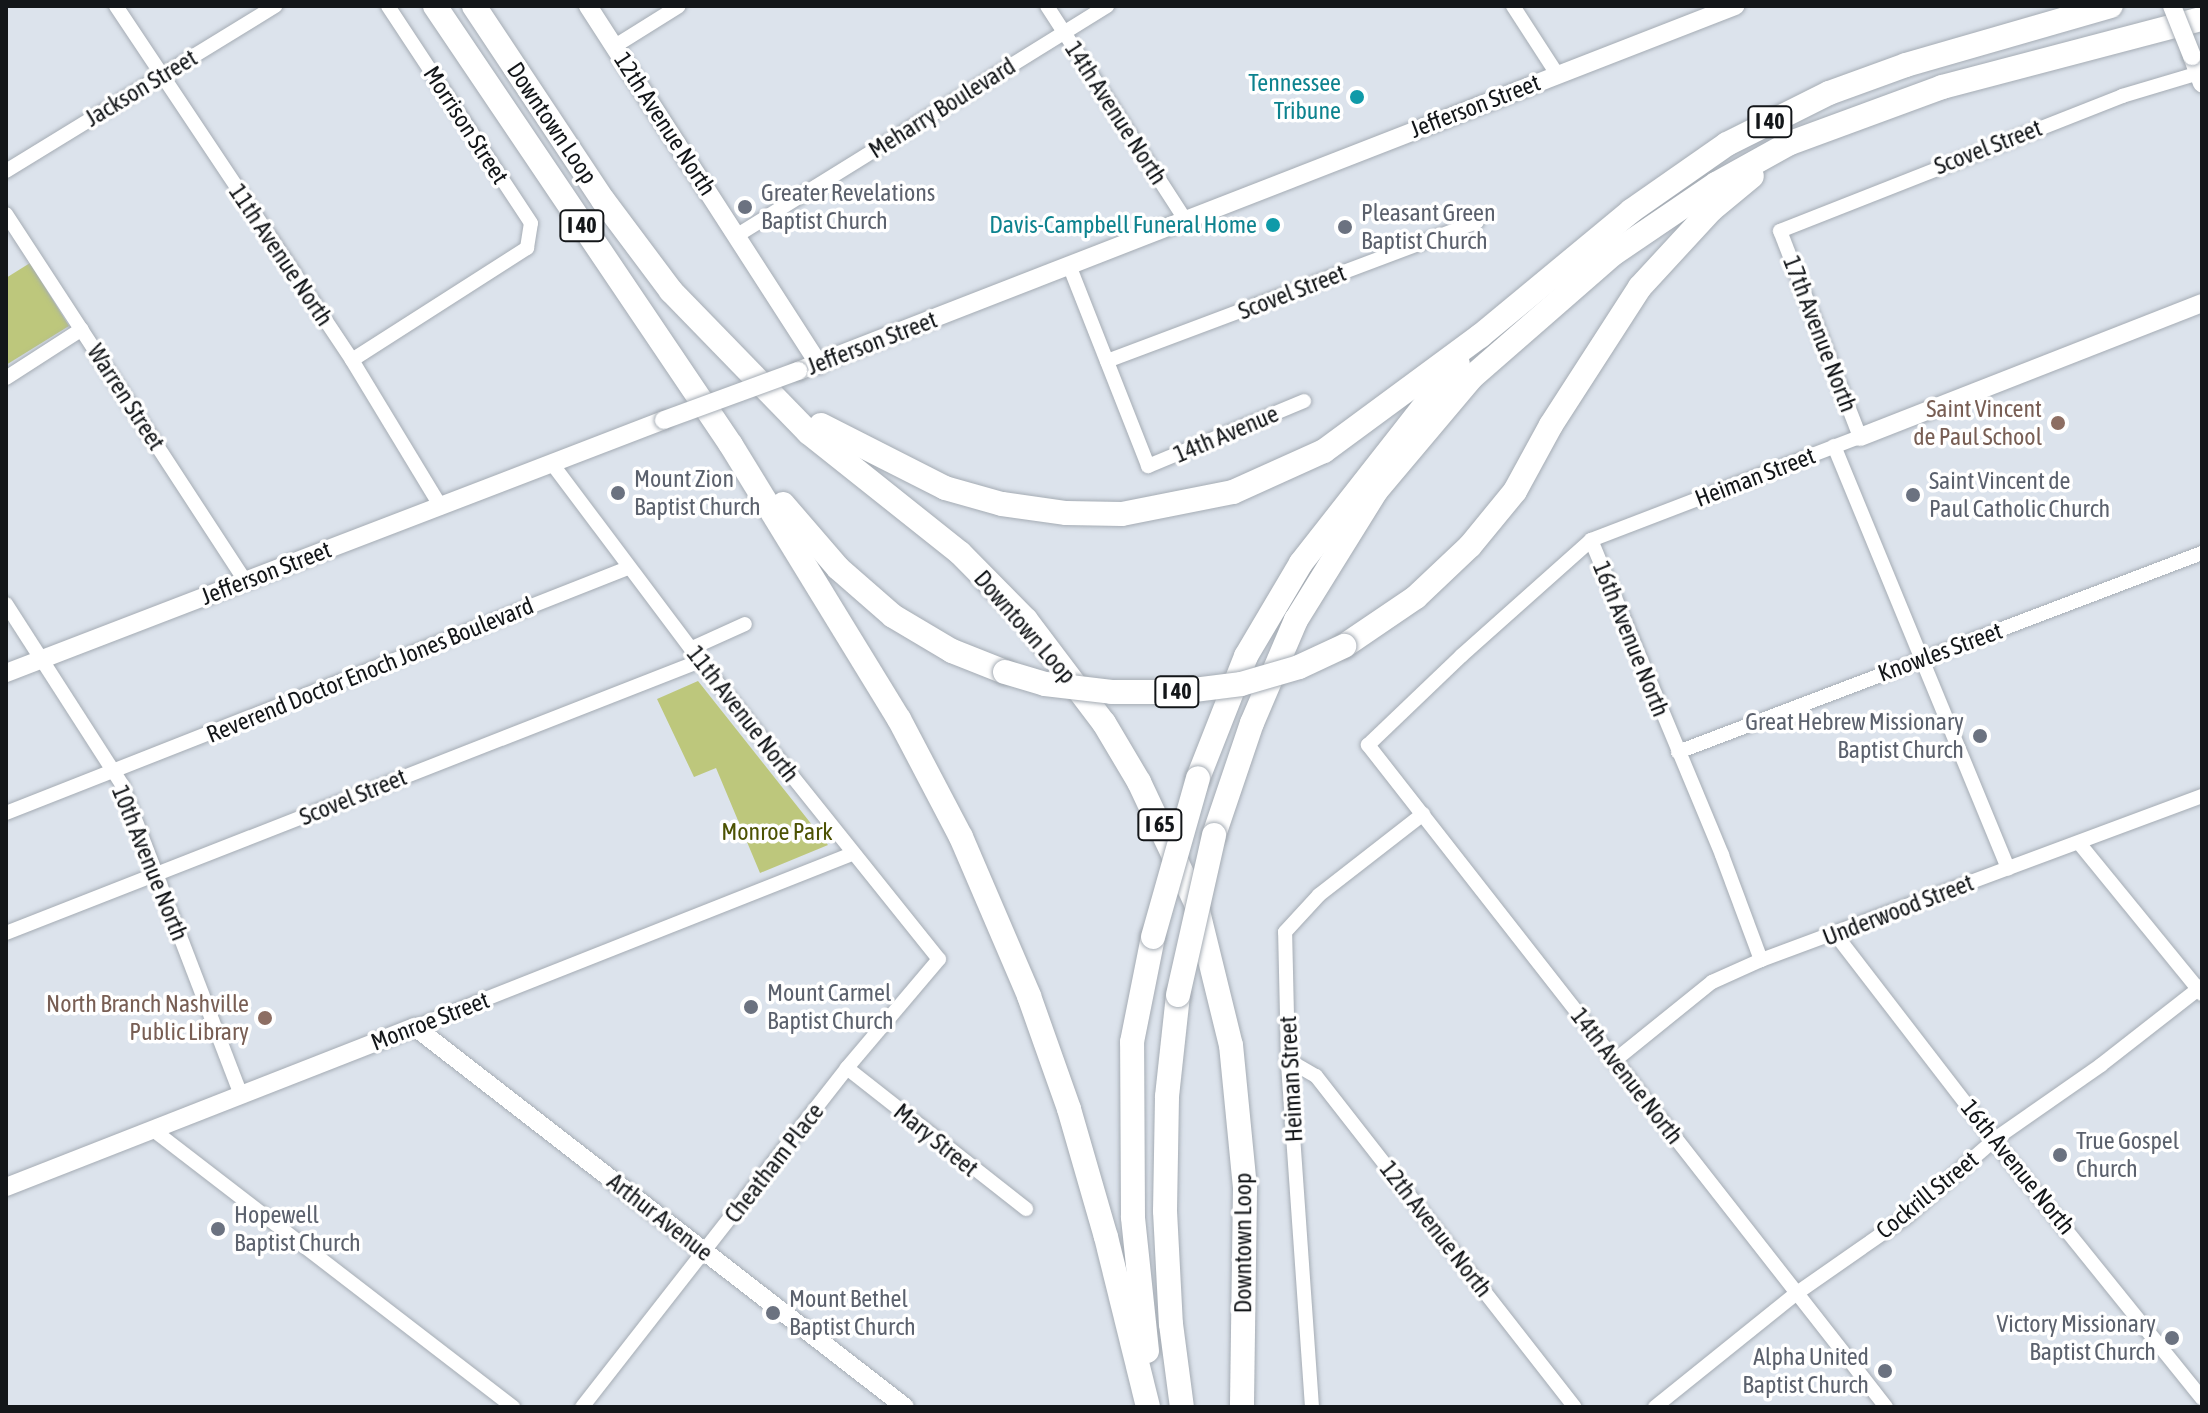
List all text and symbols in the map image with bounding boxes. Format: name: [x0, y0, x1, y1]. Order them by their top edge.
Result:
street label: 14th Avenue North: [1059, 36, 1173, 190]
street label: Jackson Street: [80, 43, 202, 133]
street label: 12th Avenue North: [608, 47, 722, 201]
street label: Meharry Boulevard: [863, 51, 1021, 165]
street label: Downtown Loop: [501, 57, 603, 189]
street label: Morrison Street: [417, 61, 515, 189]
street label: Jefferson Street: [1406, 68, 1544, 144]
place label: Tennessee Tribune: [1248, 69, 1341, 125]
marker: Tennessee Tribune: [1348, 88, 1366, 106]
road number: I 40: [1746, 104, 1794, 140]
street label: Scovel Street: [1930, 113, 2046, 181]
street label: 11th Avenue North: [223, 179, 339, 331]
place label: Greater Revelations Baptist Church: [761, 179, 935, 235]
marker: Greater Revelations Baptist Church: [736, 198, 754, 216]
place label: Pleasant Green Baptist Church: [1361, 199, 1496, 255]
road number: I 40: [558, 208, 606, 244]
place label: Davis-Campbell Funeral Home: [989, 211, 1257, 239]
marker: Davis-Campbell Funeral Home: [1264, 216, 1282, 234]
marker: Pleasant Green Baptist Church: [1336, 218, 1354, 236]
street label: 17th Avenue North: [1777, 252, 1863, 416]
street label: Scovel Street: [1234, 258, 1350, 326]
street label: Jefferson Street: [803, 305, 941, 381]
street label: Warren Street: [81, 339, 171, 455]
place label: Saint Vincent de Paul School: [1913, 395, 2042, 451]
street label: 14th Avenue: [1169, 399, 1283, 469]
marker: Saint Vincent de Paul School: [2049, 414, 2067, 432]
street label: Heiman Street: [1691, 441, 1819, 513]
place label: Mount Zion Baptist Church: [634, 465, 761, 521]
place label: Saint Vincent de Paul Catholic Church: [1929, 467, 2110, 523]
marker: Mount Zion Baptist Church: [609, 484, 627, 502]
marker: Saint Vincent de Paul Catholic Church: [1904, 486, 1922, 504]
street label: Jefferson Street: [197, 535, 335, 611]
street label: 16th Avenue North: [1587, 557, 1675, 721]
street label: Downtown Loop: [968, 564, 1082, 690]
street label: Reverend Doctor Enoch Jones Boulevard: [202, 591, 538, 749]
street label: Knowles Street: [1874, 616, 2006, 688]
street label: 11th Avenue North: [681, 640, 805, 788]
road number: I 40: [1153, 674, 1201, 710]
place label: Great Hebrew Missionary Baptist Church: [1745, 708, 1964, 764]
marker: Great Hebrew Missionary Baptist Church: [1971, 727, 1989, 745]
street label: Scovel Street: [295, 763, 411, 831]
street label: 10th Avenue North: [106, 781, 194, 945]
road number: I 65: [1136, 807, 1184, 843]
park label: Monroe Park: [721, 818, 833, 846]
street label: Underwood Street: [1819, 868, 1977, 952]
place label: Mount Carmel Baptist Church: [767, 979, 894, 1035]
street label: Monroe Street: [367, 985, 493, 1057]
place label: North Branch Nashville Public Library: [46, 990, 249, 1046]
marker: Mount Carmel Baptist Church: [742, 998, 760, 1016]
street label: 14th Avenue North: [1565, 1002, 1689, 1150]
marker: North Branch Nashville Public Library: [256, 1009, 274, 1027]
street label: Heiman Street: [1273, 1015, 1309, 1143]
street label: 16th Avenue North: [1955, 1094, 2081, 1240]
street label: Cheatham Place: [718, 1097, 830, 1229]
street label: Mary Street: [888, 1097, 984, 1183]
place label: True Gospel Church: [2076, 1127, 2179, 1183]
street label: Cockrill Street: [1870, 1145, 1984, 1245]
marker: True Gospel Church: [2051, 1146, 2069, 1164]
street label: 12th Avenue North: [1374, 1155, 1498, 1303]
street label: Arthur Avenue: [602, 1167, 718, 1267]
street label: Downtown Loop: [1229, 1173, 1257, 1313]
place label: Hopewell Baptist Church: [234, 1201, 361, 1257]
marker: Hopewell Baptist Church: [209, 1220, 227, 1238]
place label: Mount Bethel Baptist Church: [789, 1285, 916, 1341]
marker: Mount Bethel Baptist Church: [764, 1304, 782, 1322]
place label: Victory Missionary Baptist Church: [1997, 1310, 2156, 1366]
marker: Victory Missionary Baptist Church: [2163, 1329, 2181, 1347]
place label: Alpha United Baptist Church: [1742, 1343, 1869, 1399]
marker: Alpha United Baptist Church: [1876, 1362, 1894, 1380]

